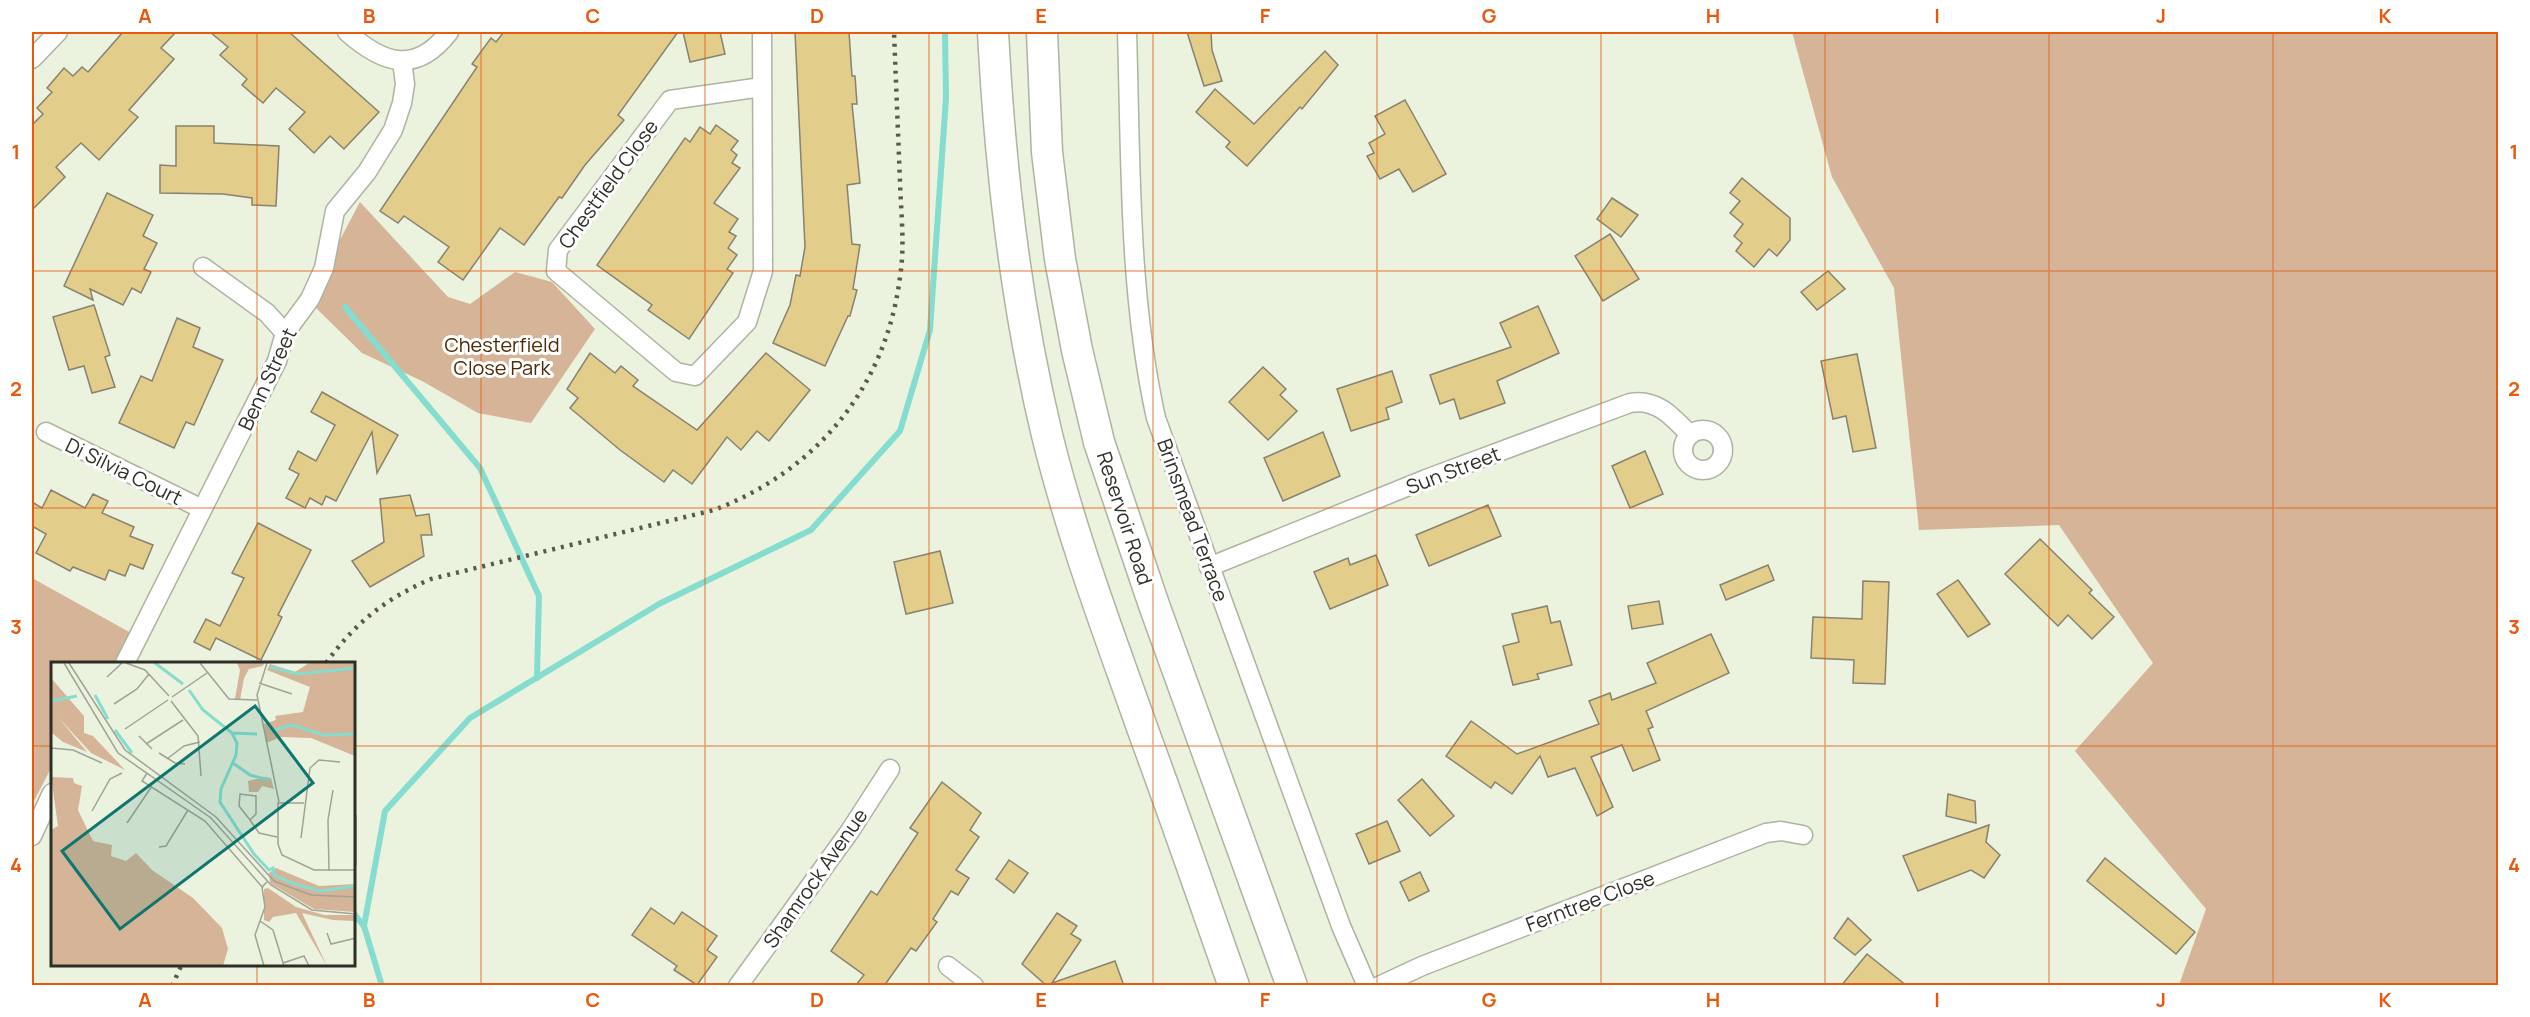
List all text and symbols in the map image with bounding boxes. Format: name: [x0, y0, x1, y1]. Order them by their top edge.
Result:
text: A: [138, 2, 152, 29]
text: B: [363, 2, 376, 29]
text: C: [586, 2, 600, 29]
text: D: [810, 2, 824, 29]
text: E: [1035, 2, 1047, 29]
text: F: [1260, 2, 1271, 29]
text: G: [1482, 2, 1497, 29]
text: H: [1706, 2, 1720, 29]
text: I: [1934, 2, 1940, 29]
text: J: [2156, 2, 2166, 29]
text: K: [2379, 2, 2392, 29]
street label: Chestfield Close: [552, 114, 664, 254]
text: 1: [12, 138, 20, 165]
text: 1: [2510, 138, 2518, 165]
street label: Benn Street: [231, 323, 303, 435]
park label: Chesterfield Close Park: [444, 331, 560, 381]
text: 2: [10, 375, 22, 402]
text: 2: [2508, 375, 2520, 402]
street label: Di Silvia Court: [61, 431, 187, 511]
street label: Brinsmead Terrace: [1151, 435, 1235, 605]
street label: Sun Street: [1402, 440, 1504, 500]
street label: Reservoir Road: [1091, 448, 1159, 588]
text: 3: [10, 613, 22, 640]
text: 3: [2508, 613, 2520, 640]
inset map: [51, 662, 356, 966]
street label: Shamrock Avenue: [757, 803, 873, 953]
text: 4: [10, 851, 22, 878]
text: 4: [2508, 851, 2520, 878]
street label: Ferntree Close: [1522, 864, 1658, 938]
text: A: [138, 986, 152, 1013]
text: B: [363, 986, 376, 1013]
text: C: [586, 986, 600, 1013]
text: D: [810, 986, 824, 1013]
text: E: [1035, 986, 1047, 1013]
text: F: [1260, 986, 1271, 1013]
text: G: [1482, 986, 1497, 1013]
text: H: [1706, 986, 1720, 1013]
text: I: [1934, 986, 1940, 1013]
text: J: [2156, 986, 2166, 1013]
text: K: [2379, 986, 2392, 1013]

